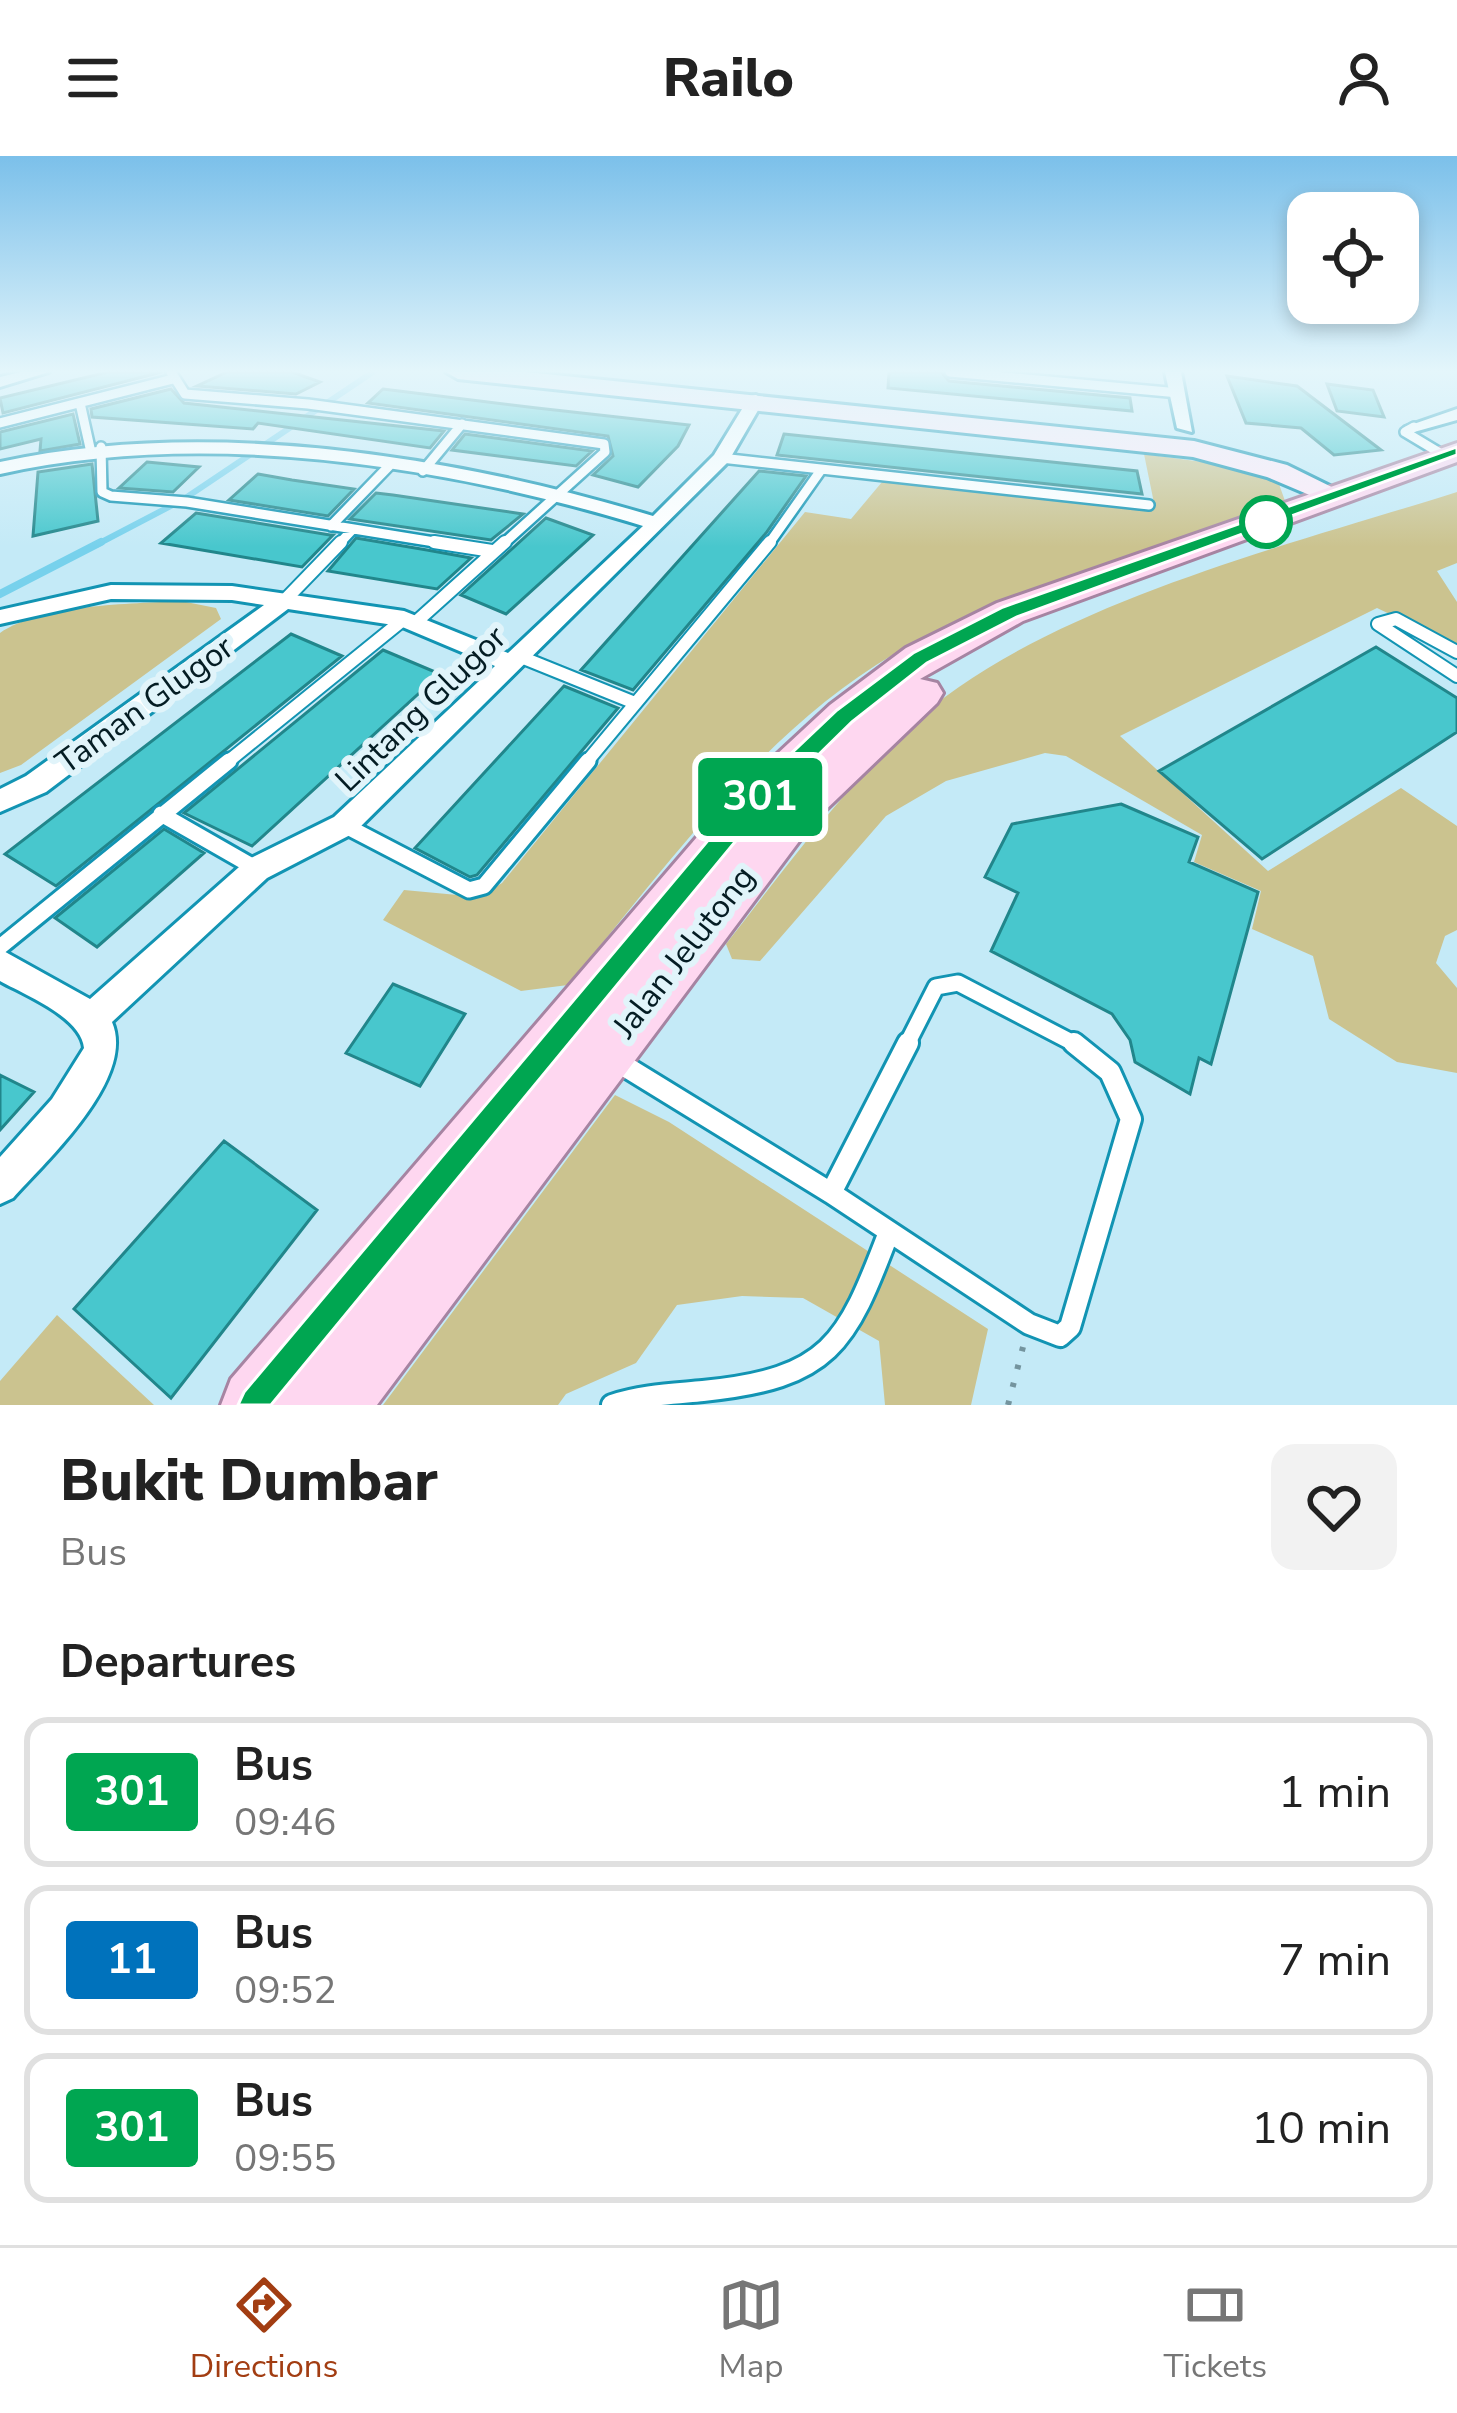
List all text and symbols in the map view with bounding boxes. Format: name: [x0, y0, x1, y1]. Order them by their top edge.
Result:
text: Railo: [663, 41, 794, 115]
icon: menu: [60, 45, 126, 111]
icon: person: [1331, 45, 1397, 111]
map controls: [1287, 192, 1419, 324]
button: locate: [1287, 192, 1419, 324]
unlabelled marker: [1241, 497, 1291, 547]
street label: Lintang Glugor: [326, 616, 517, 802]
street label: Taman Glugor: [47, 625, 243, 785]
line badge: 301: [691, 758, 829, 836]
text: 301: [722, 768, 798, 825]
street label: Jalan Jelutong: [602, 857, 766, 1048]
text: Bukit Dumbar: [60, 1442, 438, 1520]
button: heart: [1271, 1444, 1397, 1570]
text: Bus: [60, 1526, 127, 1579]
text: Departures: [60, 1632, 296, 1693]
text: Bus: [234, 1735, 313, 1796]
text: 1 min: [1278, 1762, 1391, 1823]
text: 301: [94, 1763, 170, 1820]
text: 09:46: [234, 1796, 337, 1849]
text: Bus: [234, 1903, 313, 1964]
text: 7 min: [1278, 1930, 1391, 1991]
text: 11: [107, 1931, 157, 1988]
text: 09:52: [234, 1964, 337, 2017]
text: Bus: [234, 2071, 313, 2132]
text: 10 min: [1251, 2098, 1391, 2159]
text: 301: [94, 2099, 170, 2156]
text: 09:55: [234, 2132, 337, 2185]
tab: Directions: [190, 2272, 338, 2389]
tab: Map: [718, 2272, 784, 2389]
tab: Tickets: [1163, 2272, 1267, 2389]

